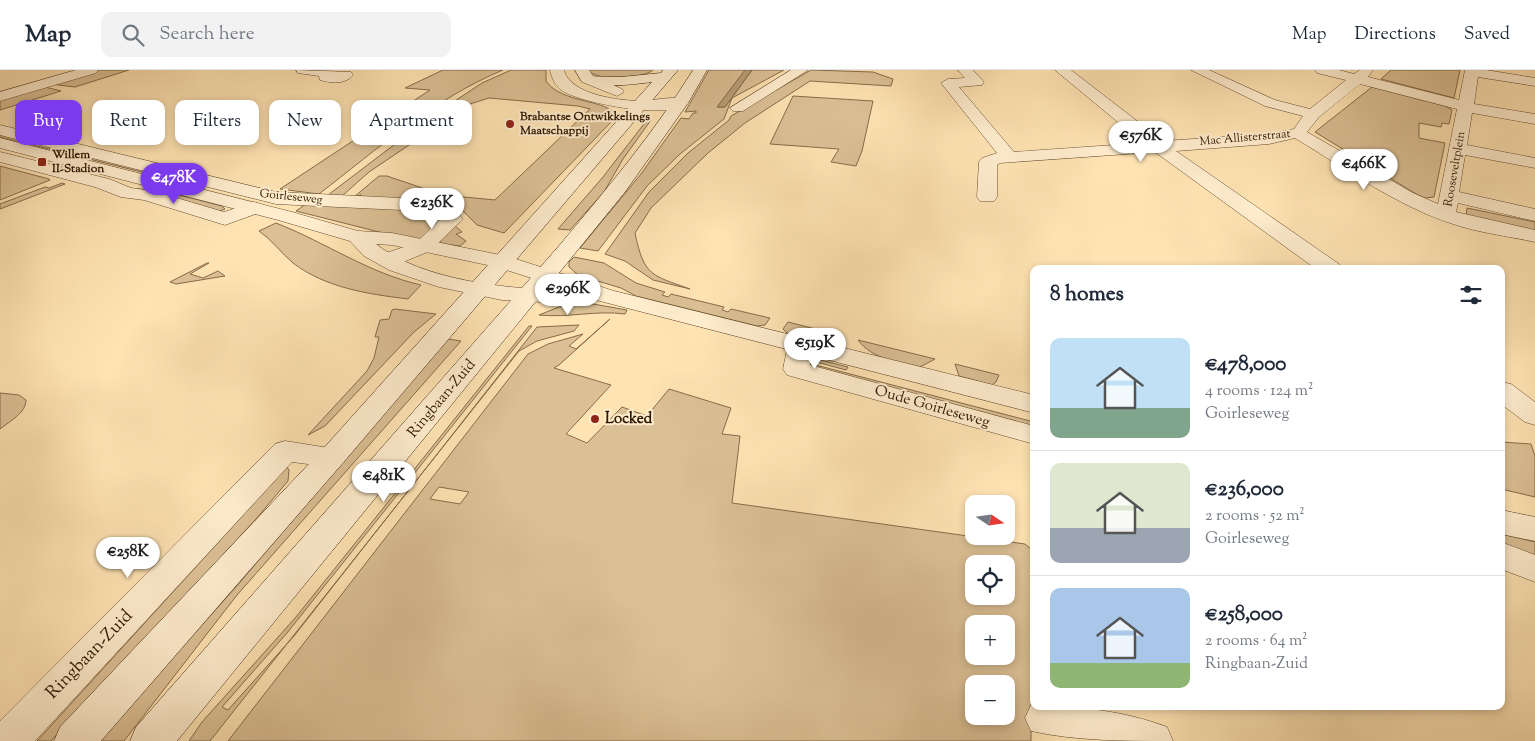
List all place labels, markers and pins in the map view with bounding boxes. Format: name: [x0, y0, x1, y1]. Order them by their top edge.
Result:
place label: Brabantse Ontwikkelings Maatschappij: [519, 108, 650, 140]
marker: Brabantse Ontwikkelings Maatschappij: [504, 118, 516, 130]
pin: €576K: [1106, 121, 1176, 163]
place label: Willem II-Stadion: [51, 146, 105, 178]
pin: €466K: [1329, 148, 1399, 191]
marker: Willem II-Stadion: [36, 156, 48, 168]
pin: €478K: [139, 162, 209, 205]
pin: €236K: [397, 188, 467, 230]
pin: €296K: [533, 274, 603, 316]
pin: €519K: [780, 328, 850, 370]
place label: Locked: [605, 409, 653, 430]
marker: Locked: [589, 413, 601, 425]
pin: €481K: [349, 460, 419, 503]
pin: €258K: [93, 536, 163, 579]

